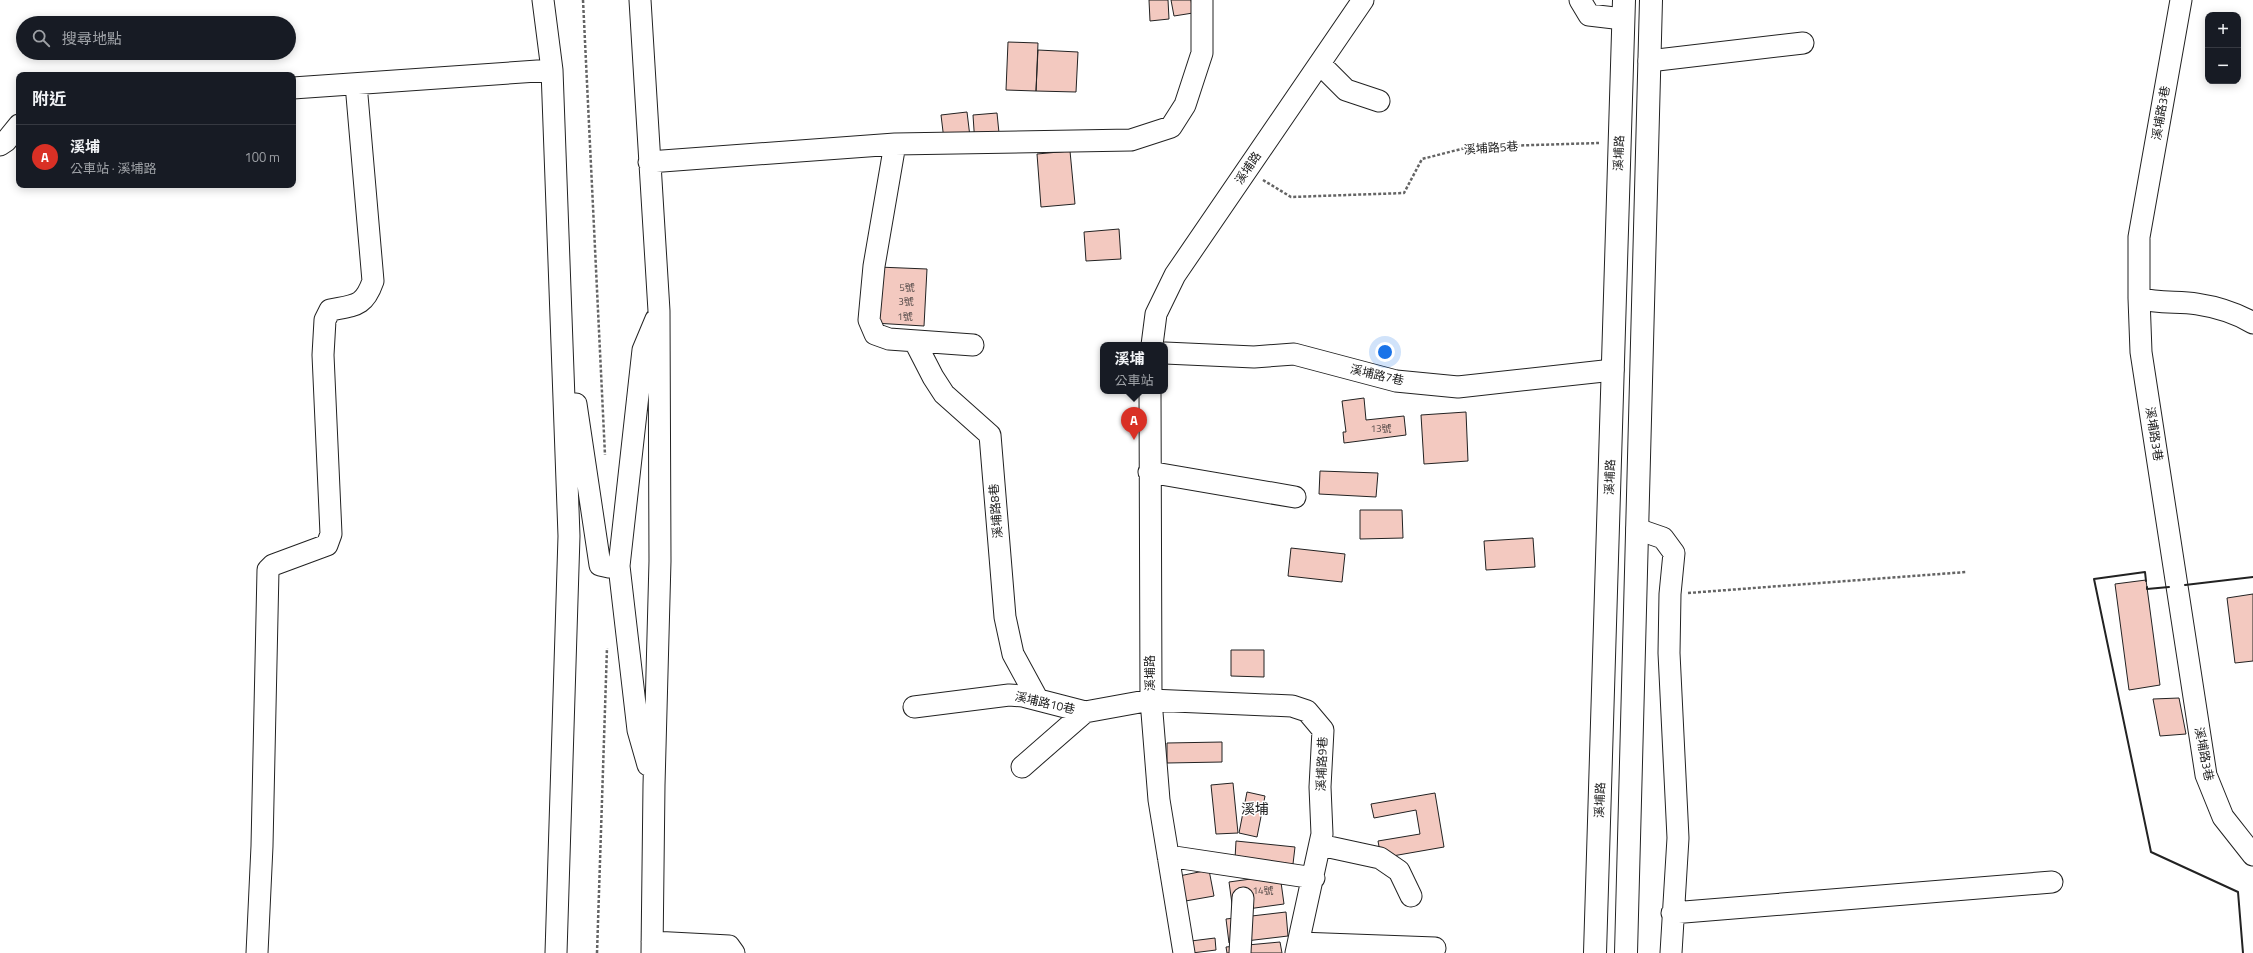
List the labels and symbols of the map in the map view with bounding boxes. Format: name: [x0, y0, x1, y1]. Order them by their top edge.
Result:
street label: 溪埔路3巷: [2146, 84, 2175, 142]
street label: 溪埔路: [1608, 135, 1629, 171]
street label: 溪埔路5巷: [1463, 136, 1519, 159]
street label: 溪埔路: [1230, 147, 1266, 188]
house number: 5號: [899, 280, 915, 295]
house number: 3號: [898, 294, 914, 309]
house number: 1號: [897, 309, 913, 324]
your location: [1375, 342, 1395, 362]
street label: 溪埔路7巷: [1348, 359, 1406, 390]
street label: 溪埔路3巷: [2141, 405, 2168, 462]
pin: A: [1121, 407, 1147, 440]
house number: 13號: [1370, 421, 1392, 436]
street label: 溪埔路: [1599, 459, 1620, 495]
street label: 溪埔路8巷: [984, 483, 1007, 539]
street label: 溪埔路: [1140, 655, 1159, 691]
street label: 溪埔路10巷: [1013, 686, 1077, 719]
street label: 溪埔路3巷: [2190, 725, 2219, 783]
street label: 溪埔路9巷: [1311, 736, 1332, 792]
street label: 溪埔路: [1589, 782, 1610, 818]
district label: 溪埔: [1241, 798, 1269, 819]
house number: 14號: [1252, 883, 1274, 898]

